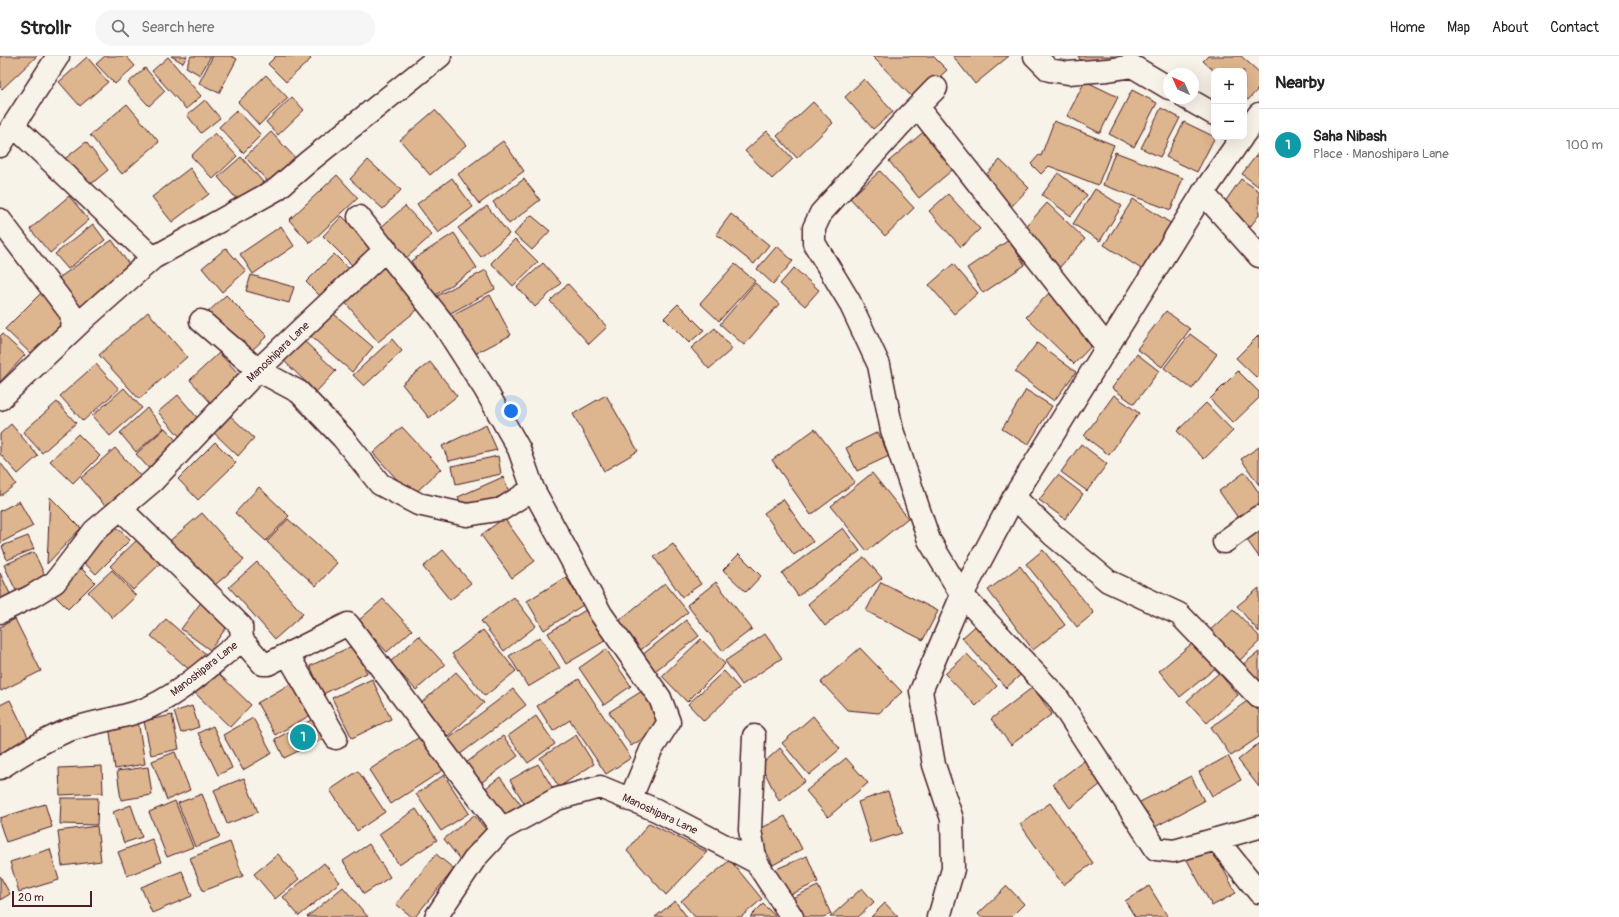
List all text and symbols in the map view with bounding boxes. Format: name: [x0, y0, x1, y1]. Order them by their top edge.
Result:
search box: [95, 10, 375, 46]
text: Strollr: [20, 16, 71, 40]
icon: search: [109, 17, 131, 39]
text: Search here: [141, 18, 214, 37]
text: Home: [1390, 19, 1425, 36]
text: Map: [1447, 19, 1470, 36]
text: About: [1492, 19, 1528, 36]
text: Contact: [1550, 19, 1599, 36]
north arrow: [1163, 68, 1199, 104]
map controls: [1211, 68, 1247, 140]
button: +: [1211, 68, 1247, 104]
text: Nearby: [1275, 72, 1324, 93]
button: −: [1211, 104, 1247, 140]
text: Saha Nibash: [1313, 127, 1387, 146]
text: 1: [1285, 137, 1291, 153]
text: 100 m: [1566, 137, 1603, 153]
text: Place · Manoshipara Lane: [1313, 146, 1449, 162]
street label: Manoshipara Lane: [244, 319, 312, 385]
your location: [501, 401, 521, 421]
street label: Manoshipara Lane: [168, 638, 241, 699]
pin: 1: [290, 722, 316, 752]
street label: Manoshipara Lane: [620, 791, 700, 837]
scale bar: [12, 889, 92, 908]
text: 20 m: [18, 891, 44, 904]

